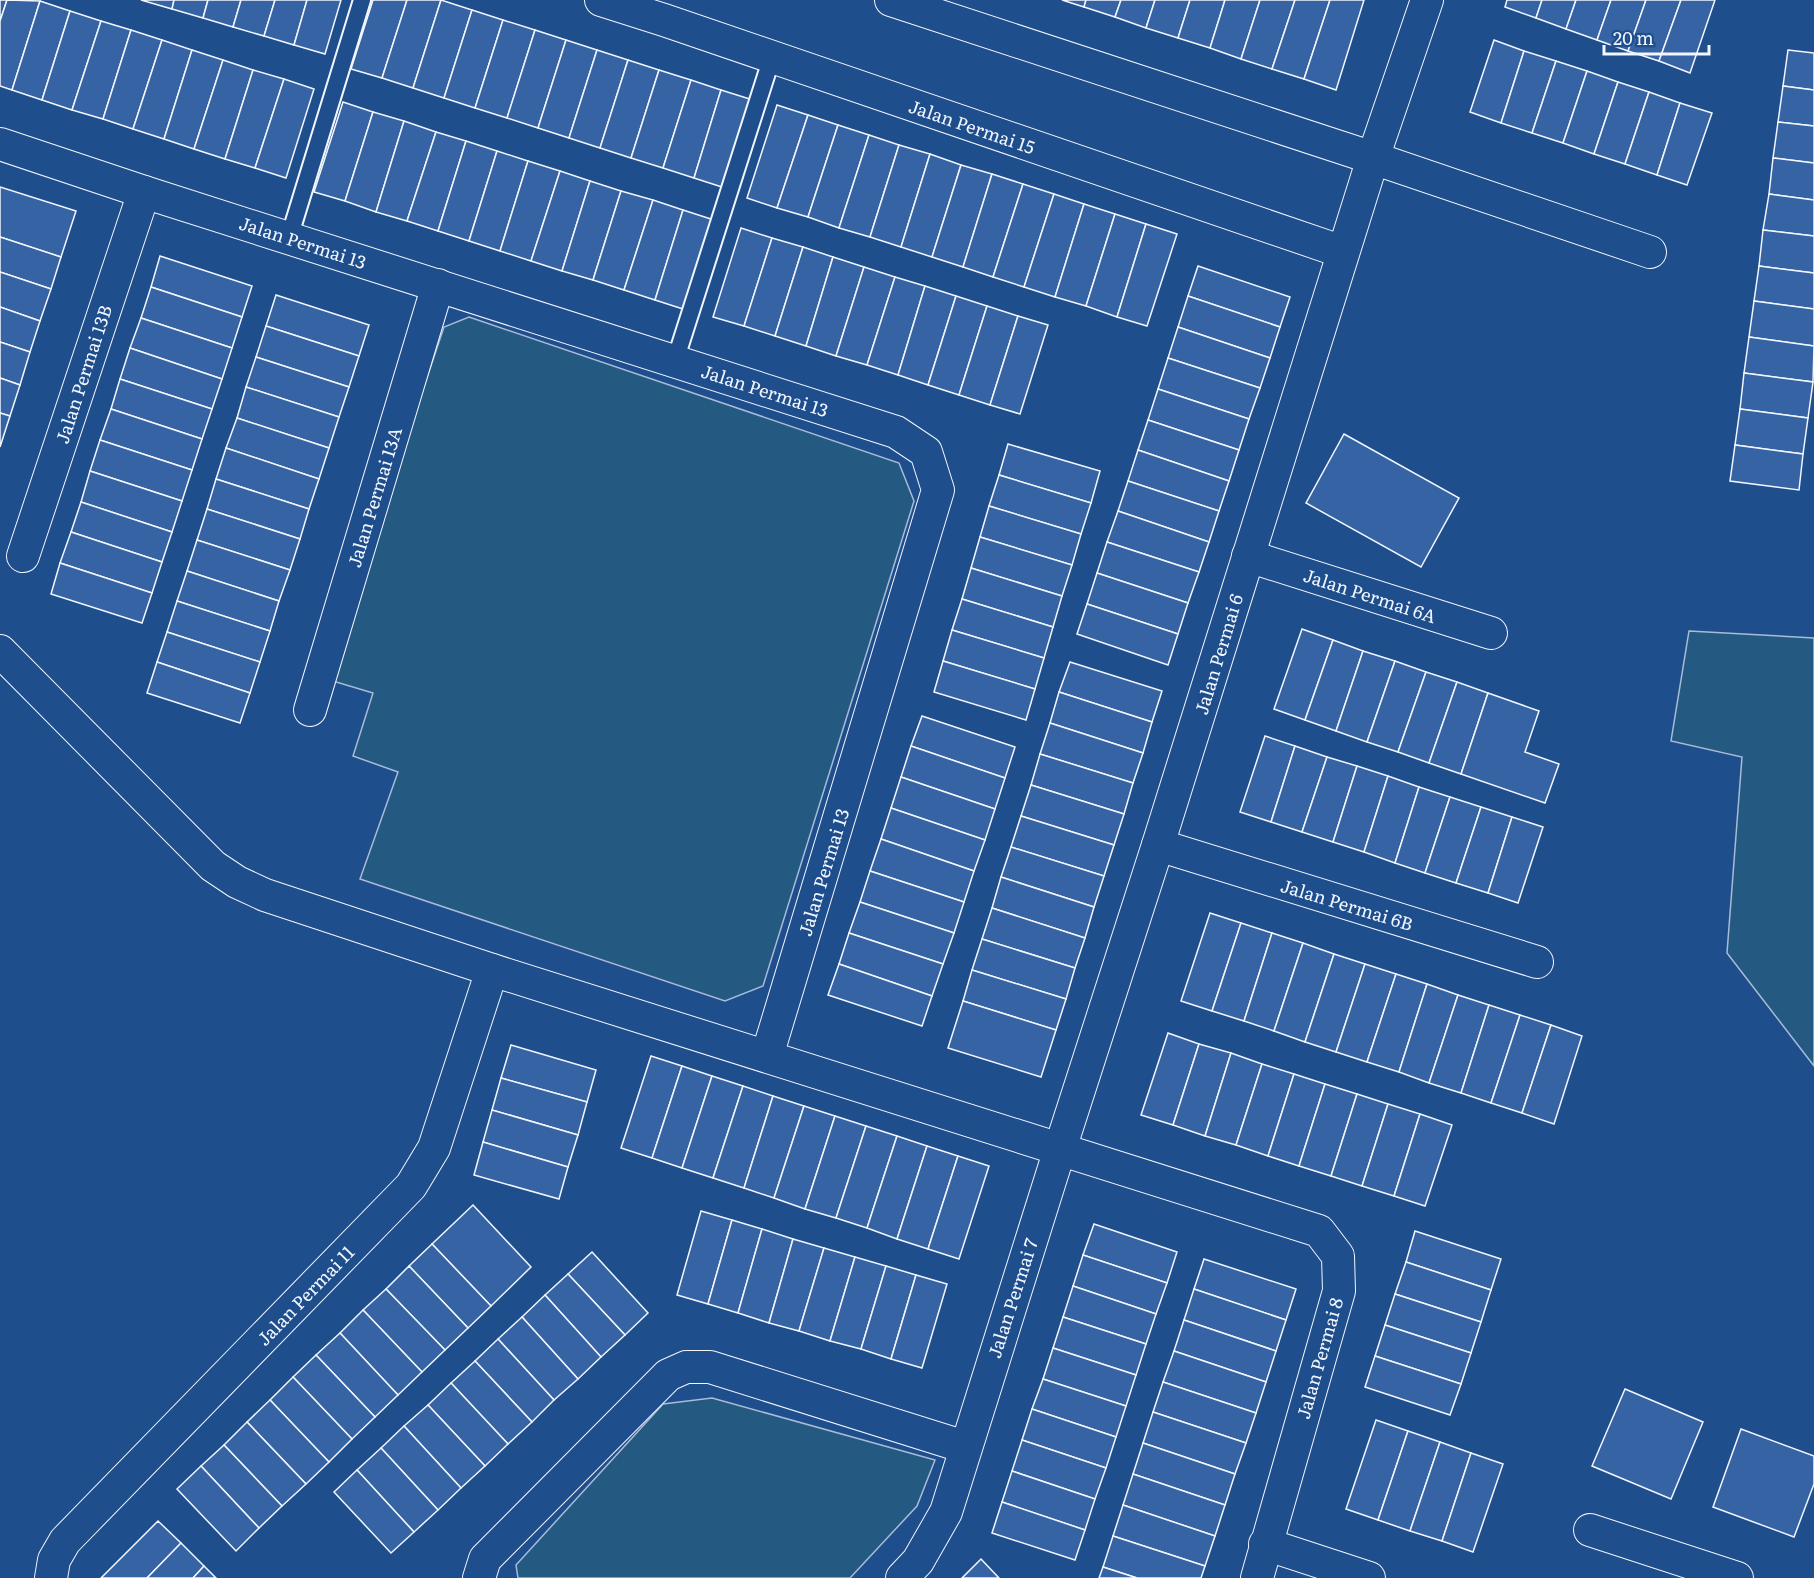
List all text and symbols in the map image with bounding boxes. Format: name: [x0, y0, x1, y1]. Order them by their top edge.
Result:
scale bar: [1604, 18, 1709, 56]
text: 20 m: [1613, 24, 1654, 51]
street label: Jalan Permai 15: [905, 92, 1039, 160]
street label: Jalan Permai 13: [236, 209, 370, 275]
street label: Jalan Permai 13B: [48, 301, 118, 447]
street label: Jalan Permai 13: [698, 357, 832, 423]
street label: Jalan Permai 13A: [340, 423, 408, 571]
street label: Jalan Permai 6A: [1300, 561, 1440, 629]
street label: Jalan Permai 6: [1187, 590, 1249, 718]
street label: Jalan Permai 13: [791, 805, 855, 939]
street label: Jalan Permai 6B: [1278, 871, 1417, 937]
street label: Jalan Permai 7: [980, 1235, 1044, 1361]
street label: Jalan Permai 11: [250, 1239, 360, 1351]
street label: Jalan Permai 8: [1289, 1294, 1349, 1422]

